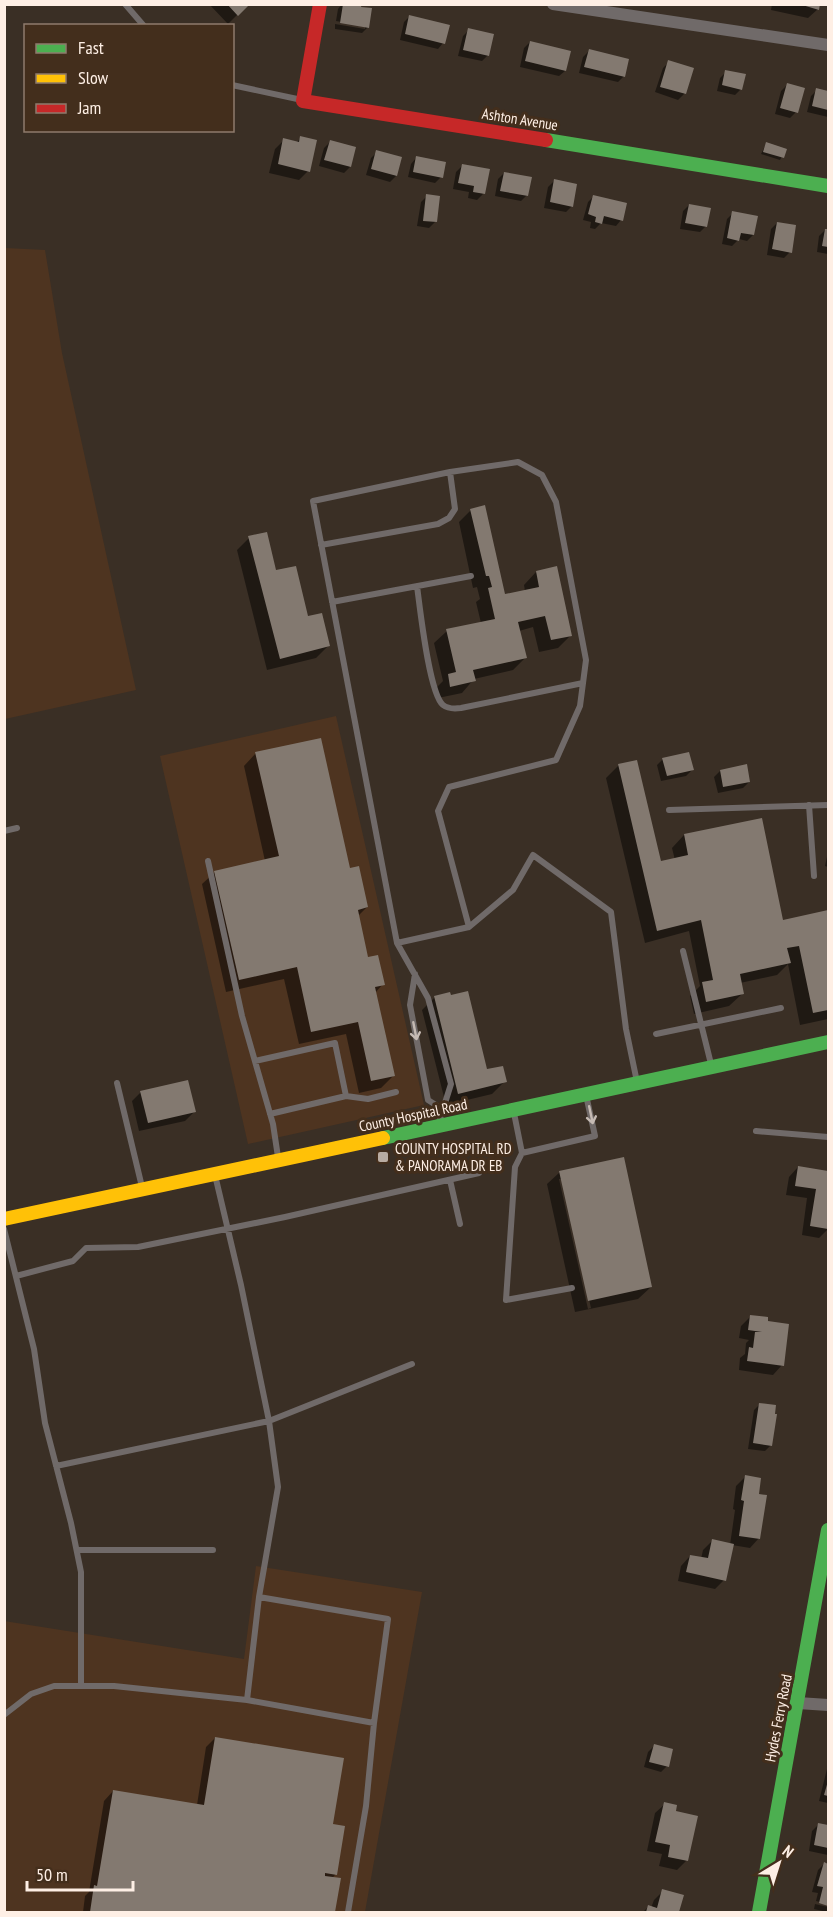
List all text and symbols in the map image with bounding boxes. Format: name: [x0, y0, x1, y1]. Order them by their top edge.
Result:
legend: [24, 24, 234, 132]
text: Fast: [78, 36, 104, 59]
text: Slow: [78, 66, 109, 89]
text: Jam: [77, 96, 101, 119]
street label: Ashton Avenue: [481, 104, 559, 134]
one-way arrow: [410, 1021, 421, 1041]
street label: County Hospital Road: [357, 1094, 469, 1136]
one-way arrow: [585, 1105, 597, 1124]
place label: COUNTY HOSPITAL RD & PANORAMA DR EB: [395, 1139, 512, 1175]
marker: COUNTY HOSPITAL RD & PANORAMA DR EB: [376, 1150, 390, 1164]
street label: Hydes Ferry Road: [760, 1672, 796, 1764]
north arrow: [749, 1833, 809, 1893]
text: N: [779, 1841, 798, 1862]
scale bar: [27, 1854, 134, 1892]
text: 50 m: [36, 1863, 68, 1886]

